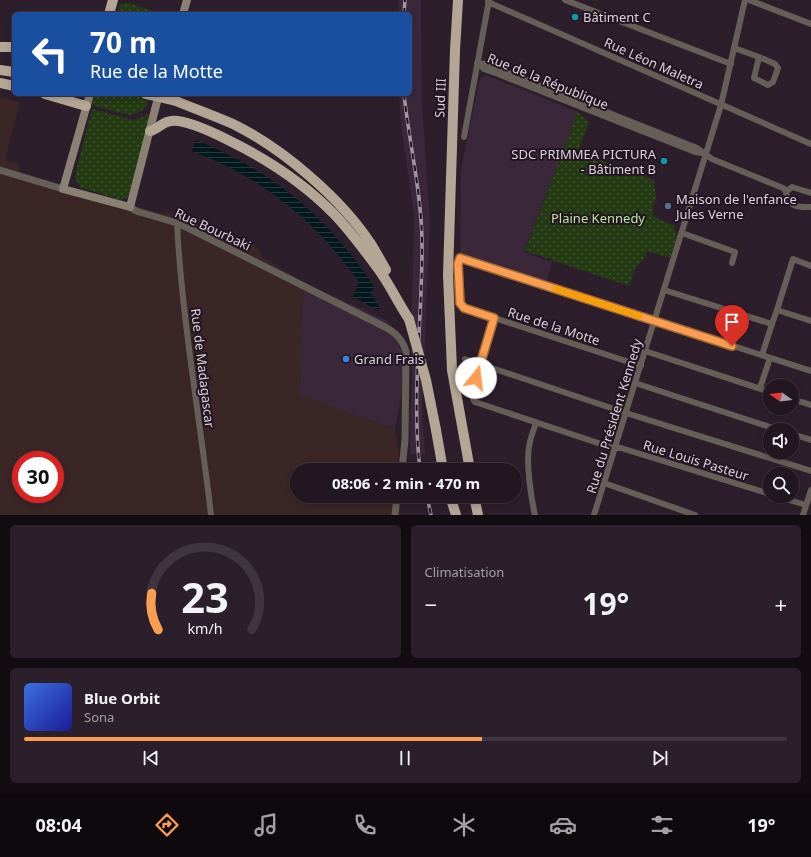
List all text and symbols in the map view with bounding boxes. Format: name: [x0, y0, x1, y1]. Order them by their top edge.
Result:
place label: Bâtiment C: [583, 8, 651, 26]
marker: Bâtiment C: [570, 12, 580, 22]
text: 70 m: [90, 23, 157, 61]
icon: left: [24, 28, 76, 80]
street label: Rue Léon Maletra: [601, 33, 707, 93]
street label: Rue de la République: [485, 48, 611, 114]
text: Rue de la Motte: [90, 59, 223, 83]
street label: Sud III: [430, 78, 450, 118]
place label: SDC PRIMMEA PICTURA - Bâtiment B: [511, 145, 657, 178]
marker: SDC PRIMMEA PICTURA - Bâtiment B: [659, 156, 669, 166]
place label: Maison de l'enfance Jules Verne: [674, 190, 797, 223]
marker: Maison de l'enfance Jules Verne: [663, 201, 673, 211]
street label: Rue Bourbaki: [172, 203, 254, 255]
park label: Plaine Kennedy: [551, 209, 645, 227]
street label: Rue de la Motte: [506, 303, 602, 349]
pin: [715, 305, 749, 346]
street label: Rue de Madagascar: [187, 307, 219, 429]
icon: arrive: [721, 311, 743, 333]
street label: Rue du Président Kennedy: [582, 336, 646, 496]
place label: Grand Frais: [354, 350, 424, 368]
marker: Grand Frais: [341, 354, 351, 364]
position arrow: [455, 357, 497, 399]
north arrow: [763, 379, 799, 415]
map controls: [763, 379, 799, 503]
button: sound: [763, 423, 799, 459]
street label: Rue Louis Pasteur: [641, 435, 751, 485]
speed limit sign: 30: [12, 451, 64, 503]
button: search: [763, 467, 799, 503]
text: 08:06 · 2 min · 470 m: [332, 473, 480, 493]
text: Climatisation: [425, 563, 504, 581]
text: 23: [181, 568, 229, 624]
text: 19°: [582, 583, 629, 624]
text: −: [425, 589, 437, 619]
text: +: [774, 589, 787, 619]
text: km/h: [188, 618, 223, 637]
text: Blue Orbit: [84, 688, 160, 708]
text: Sona: [84, 708, 114, 726]
icon: previous: [140, 747, 162, 769]
icon: pause: [394, 747, 416, 769]
icon: next: [649, 747, 671, 769]
icon: directions: [153, 811, 181, 839]
icon: music: [252, 811, 280, 839]
icon: phone: [351, 811, 379, 839]
icon: climate: [450, 811, 478, 839]
icon: car: [549, 811, 577, 839]
icon: filters: [648, 811, 676, 839]
text: 08:04: [36, 813, 82, 837]
text: 19°: [747, 813, 775, 837]

